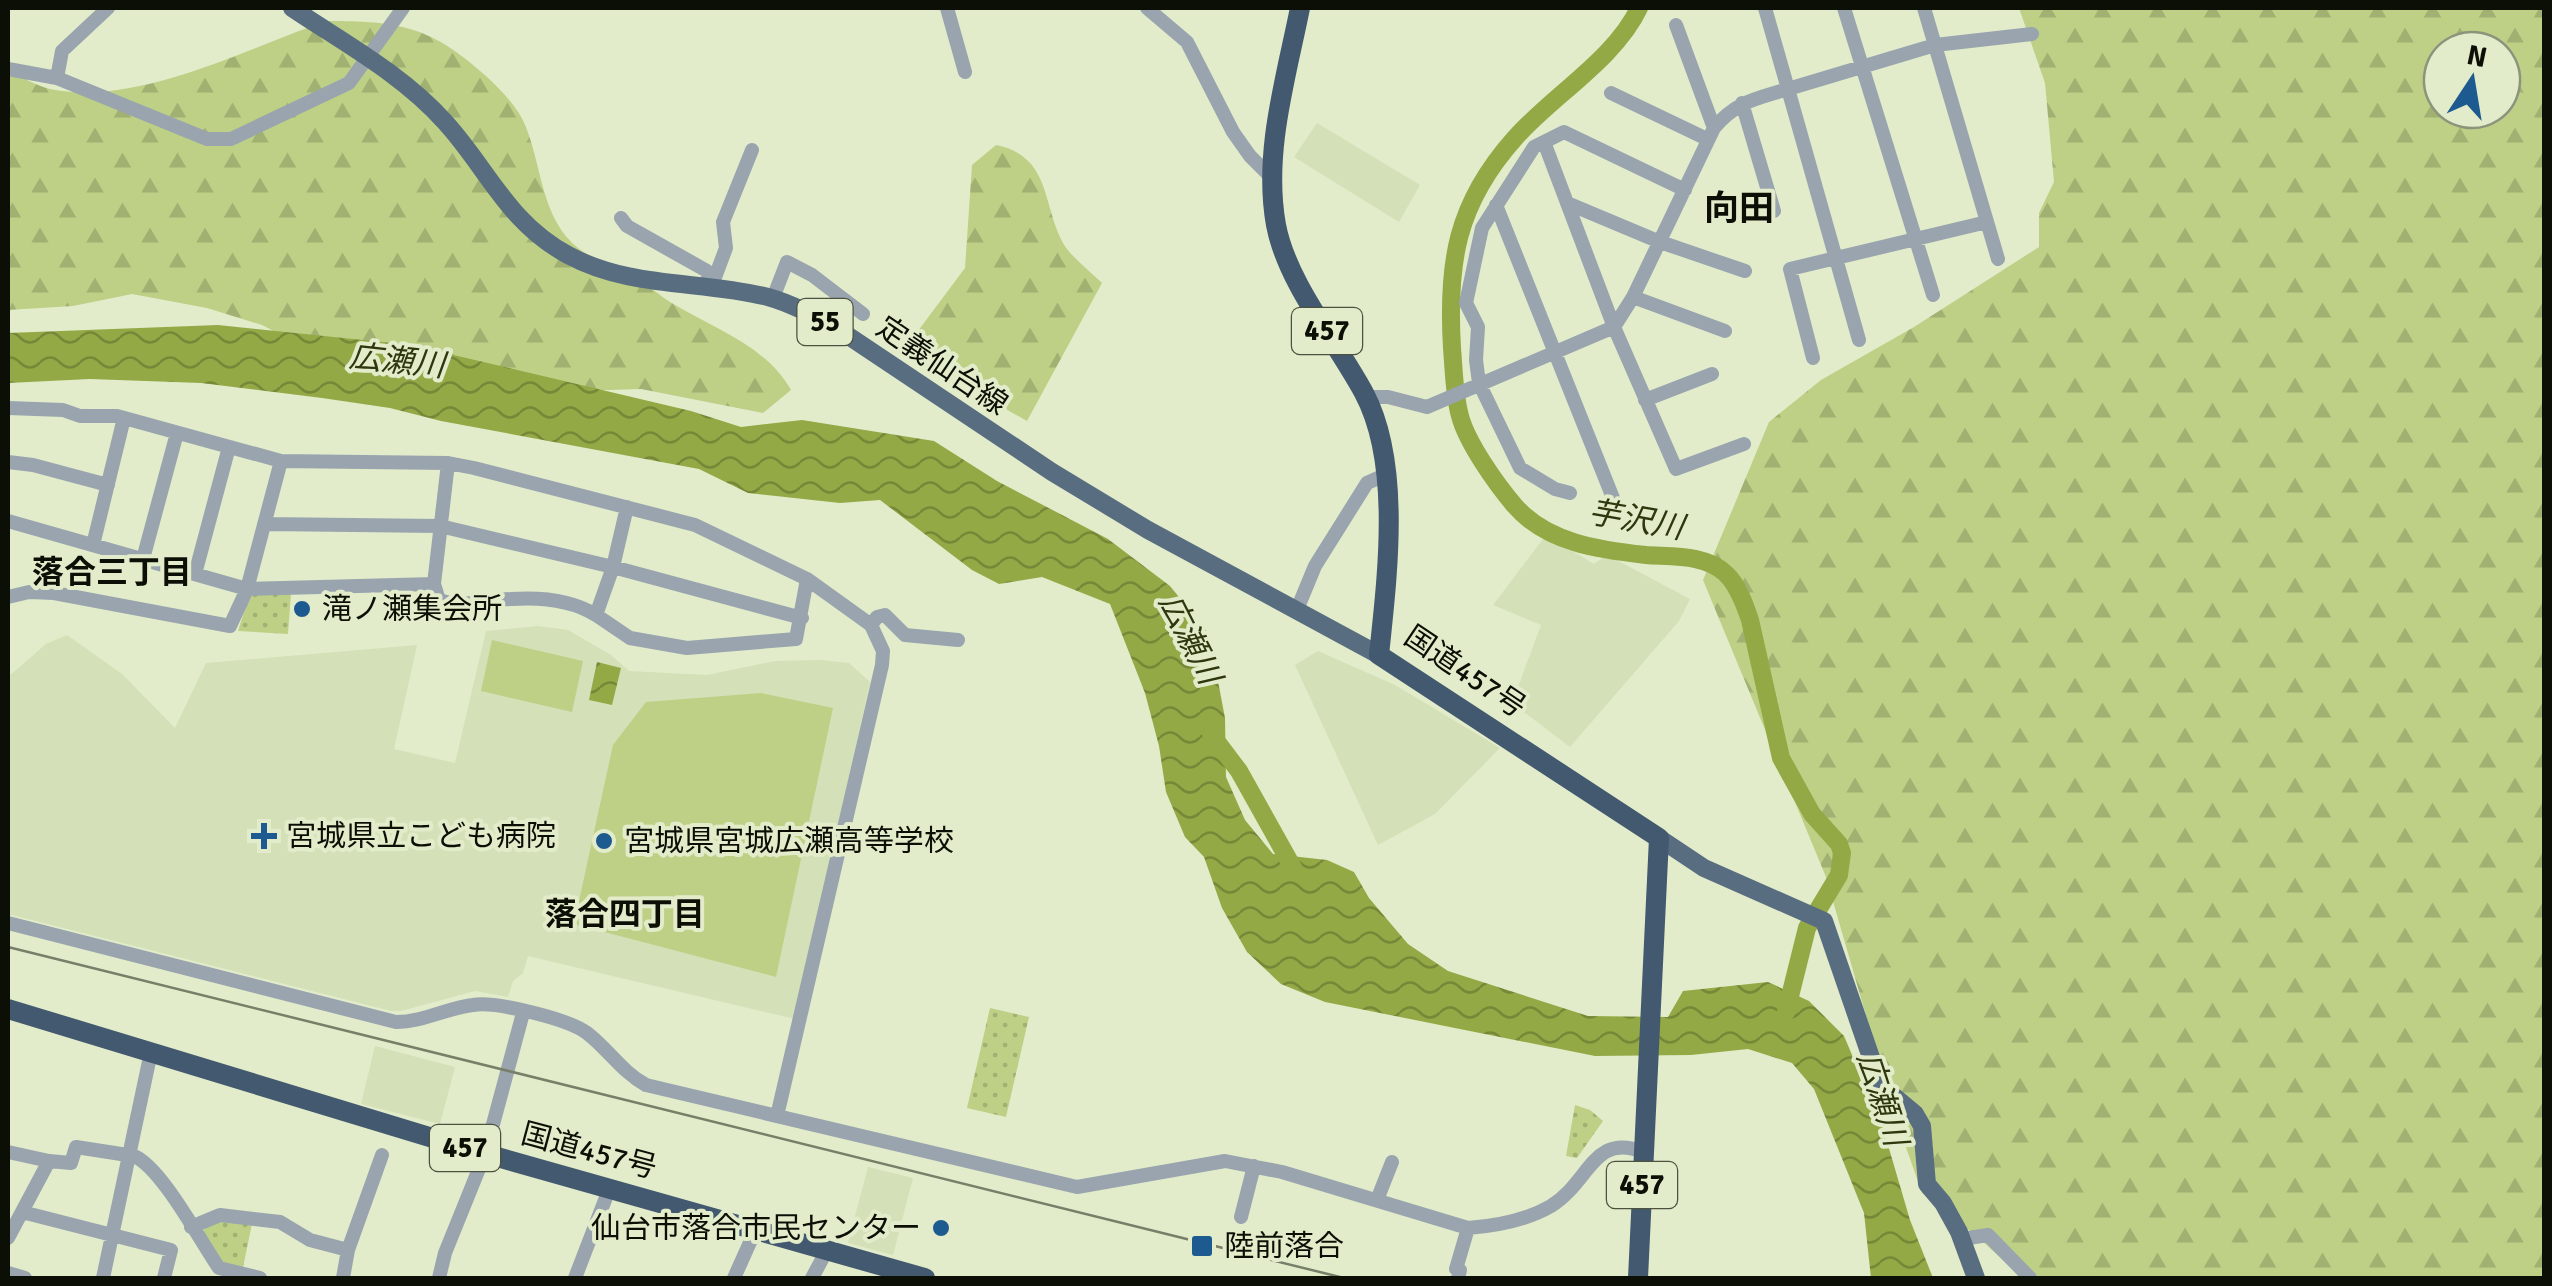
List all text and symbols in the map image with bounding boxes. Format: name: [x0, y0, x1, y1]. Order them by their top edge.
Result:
north arrow: [2422, 30, 2522, 130]
text: N: [2464, 38, 2490, 75]
district label: 向田: [1704, 187, 1774, 230]
road number: 55: [798, 299, 852, 345]
road number: 457: [1292, 308, 1362, 354]
street label: 定義仙台線: [869, 309, 1015, 423]
water label: 広瀬川: [347, 337, 450, 386]
water label: 芋沢川: [1585, 492, 1690, 548]
district label: 落合三丁目: [32, 553, 192, 592]
water label: 広瀬川: [1151, 587, 1231, 693]
place label: 滝ノ瀬集会所: [322, 591, 502, 628]
marker: 滝ノ瀬集会所: [291, 598, 313, 620]
street label: 国道457号: [1397, 618, 1533, 726]
place label: 宮城県立こども病院: [286, 818, 556, 855]
marker: 宮城県立こども病院: [251, 823, 277, 849]
place label: 宮城県宮城広瀬高等学校: [624, 823, 954, 860]
marker: 宮城県宮城広瀬高等学校: [593, 830, 615, 852]
district label: 落合四丁目: [545, 895, 705, 934]
water label: 広瀬川: [1849, 1047, 1916, 1154]
street label: 国道457号: [517, 1115, 661, 1187]
road number: 457: [430, 1125, 500, 1171]
road number: 457: [1607, 1162, 1677, 1208]
place label: 仙台市落合市民センター: [591, 1210, 921, 1247]
marker: 仙台市落合市民センター: [930, 1217, 952, 1239]
place label: 陸前落合: [1224, 1228, 1344, 1265]
marker: 陸前落合: [1189, 1233, 1215, 1259]

